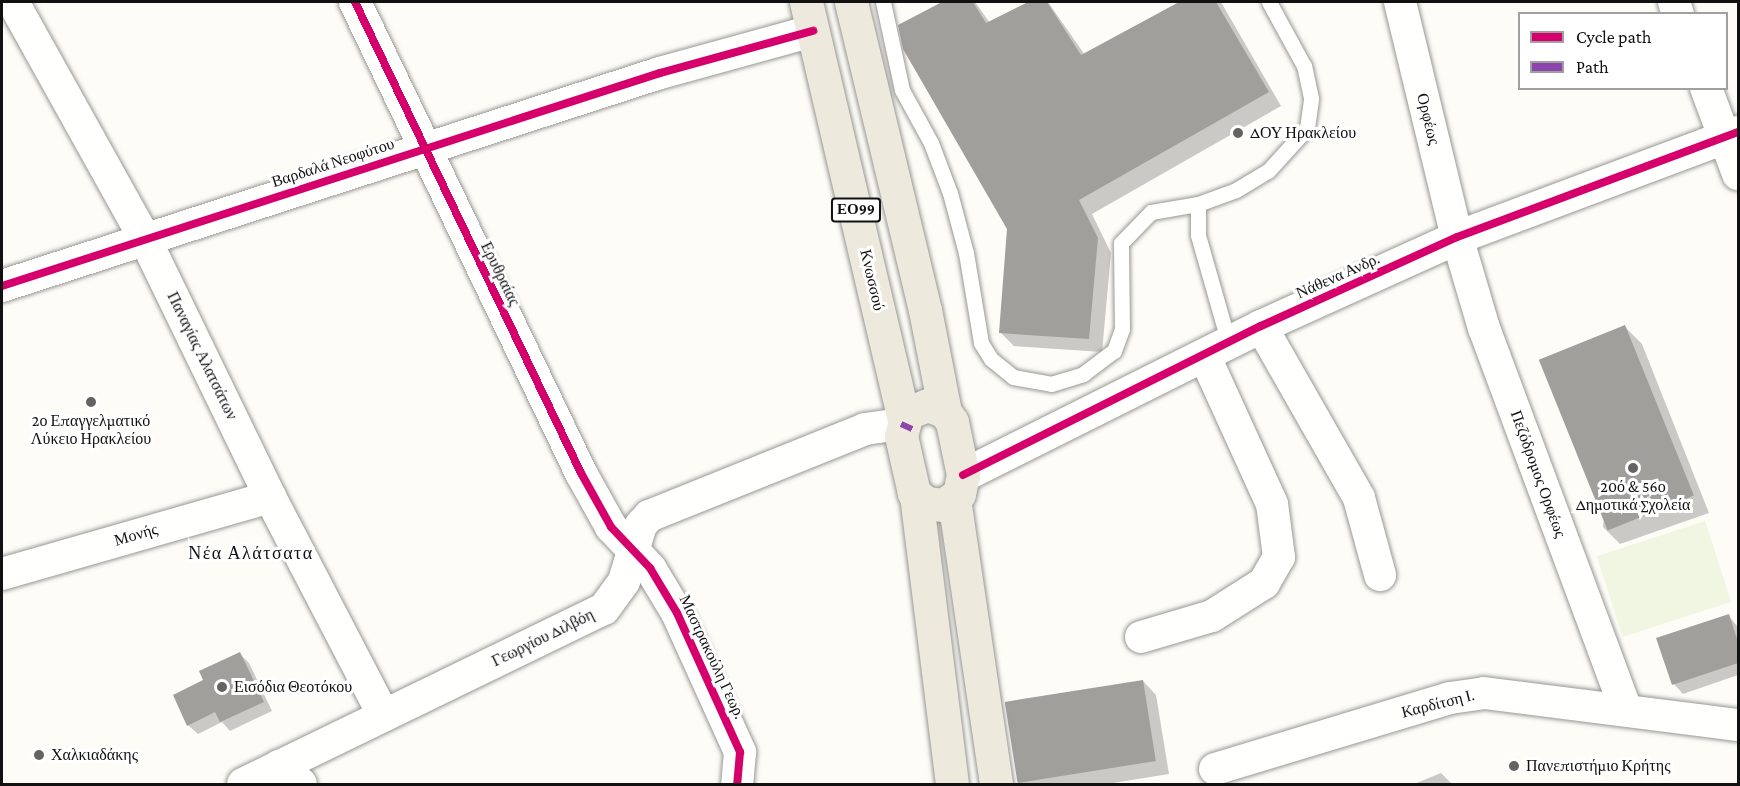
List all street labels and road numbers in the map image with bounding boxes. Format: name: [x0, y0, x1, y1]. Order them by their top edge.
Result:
street label: Ορφέως: [1412, 91, 1444, 147]
street label: Βαρδαλά Νεοφύτου: [269, 134, 397, 192]
road number: ΕΟ99: [830, 198, 882, 222]
street label: Ερυθραίας: [476, 239, 524, 309]
street label: Κνωσσού: [856, 247, 888, 313]
street label: Νάθενα Ανδρ.: [1293, 249, 1383, 303]
street label: Παναγίας Αλατσάτων: [163, 289, 241, 423]
street label: Πεζόδρομος Ορφέως: [1506, 408, 1570, 540]
street label: Μονής: [112, 520, 160, 550]
street label: Μαστρακούλη Γεωρ.: [675, 592, 749, 722]
street label: Γεωργίου Διλβόη: [489, 605, 597, 671]
street label: Καρδίτση Ι.: [1399, 686, 1477, 722]

